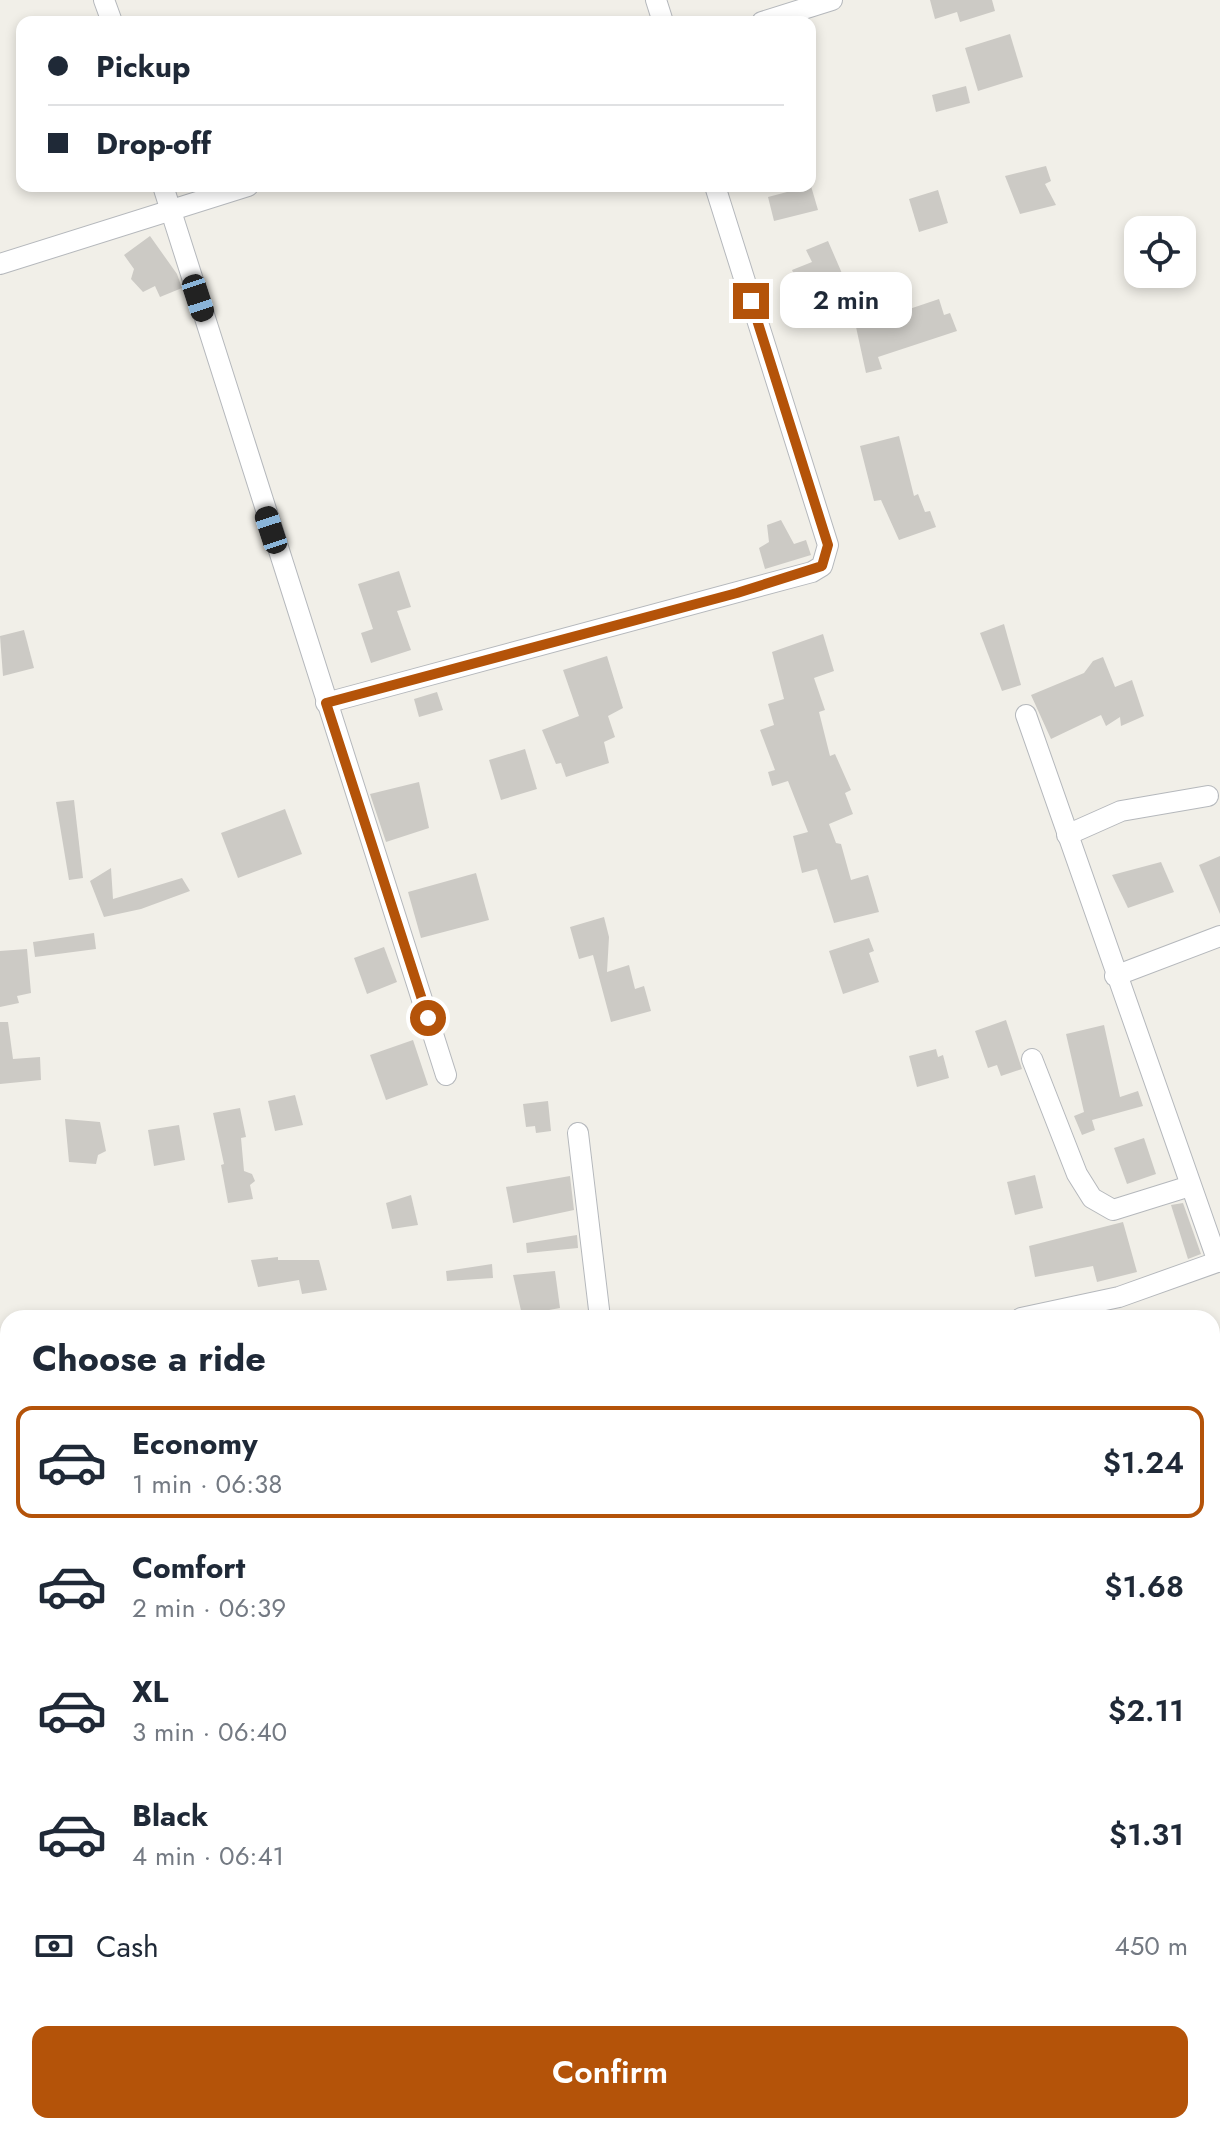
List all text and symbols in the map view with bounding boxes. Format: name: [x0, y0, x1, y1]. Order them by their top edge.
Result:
text: Pickup: [96, 45, 191, 88]
text: Drop-off: [96, 122, 211, 165]
map controls: [1124, 216, 1196, 288]
button: locate: [1124, 216, 1196, 288]
car: [179, 271, 217, 325]
callout: 2 min: [779, 273, 911, 329]
text: 2 min: [813, 281, 879, 319]
route end: [733, 283, 769, 319]
car: [252, 503, 290, 557]
route start: [410, 1000, 446, 1036]
text: Choose a ride: [32, 1332, 266, 1384]
text: Economy: [132, 1422, 258, 1465]
icon: car: [36, 1426, 108, 1498]
text: $1.24: [1103, 1441, 1184, 1484]
text: 1 min · 06:38: [132, 1465, 282, 1503]
text: Comfort: [132, 1546, 245, 1589]
icon: car: [36, 1550, 108, 1622]
text: $1.68: [1104, 1565, 1184, 1608]
text: 2 min · 06:39: [132, 1589, 286, 1627]
text: XL: [132, 1670, 168, 1713]
icon: car: [36, 1674, 108, 1746]
text: $2.11: [1108, 1689, 1184, 1732]
text: 3 min · 06:40: [132, 1713, 287, 1751]
text: Black: [132, 1794, 208, 1837]
icon: car: [36, 1798, 108, 1870]
text: $1.31: [1109, 1813, 1184, 1856]
text: 4 min · 06:41: [132, 1837, 284, 1875]
icon: cash: [32, 1924, 76, 1968]
text: Cash: [96, 1925, 159, 1968]
text: 450 m: [1114, 1927, 1188, 1965]
button: Confirm: [32, 2026, 1188, 2118]

